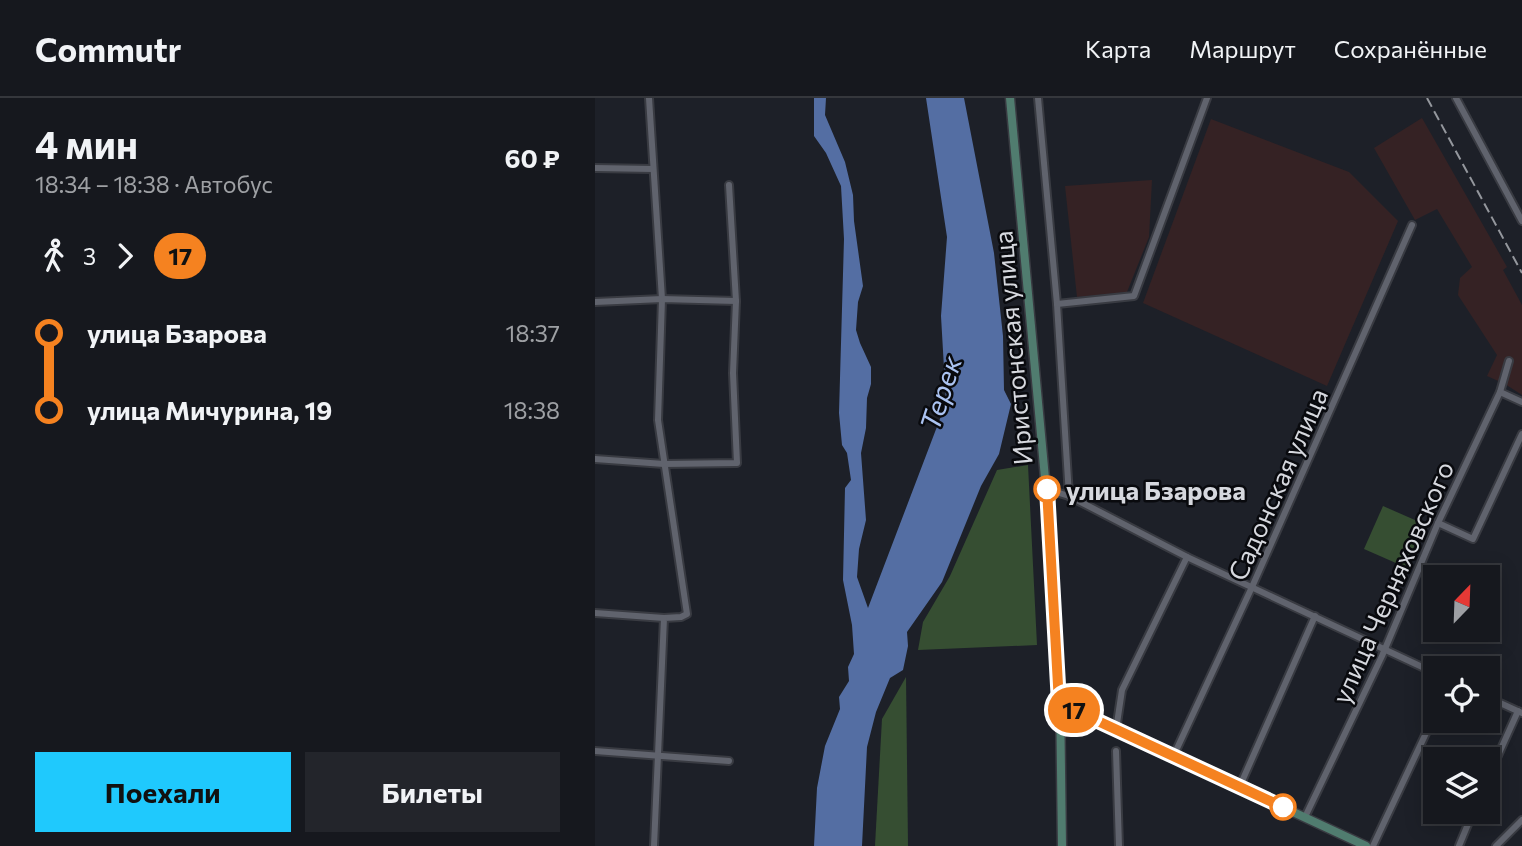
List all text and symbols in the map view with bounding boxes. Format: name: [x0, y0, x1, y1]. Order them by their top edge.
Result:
text: Commutr: [35, 28, 181, 69]
text: Карта: [1085, 34, 1151, 63]
text: Маршрут: [1189, 34, 1296, 63]
text: Сохранённые: [1334, 34, 1487, 63]
text: 4 мин: [35, 120, 138, 167]
text: 60 ₽: [505, 142, 560, 173]
text: 18:34 – 18:38 · Автобус: [35, 170, 273, 198]
street label: Иристонская улица: [986, 230, 1038, 466]
icon: walk: [35, 237, 73, 275]
icon: forward: [106, 237, 144, 275]
text: 17: [168, 241, 192, 270]
text: 3: [83, 242, 96, 270]
text: улица Бзарова: [87, 317, 267, 348]
text: 18:37: [506, 319, 560, 347]
water label: Терек: [912, 350, 968, 435]
street label: Садонская улица: [1221, 383, 1333, 585]
text: улица Мичурина, 19: [87, 394, 332, 425]
text: 18:38: [504, 396, 560, 424]
street label: улица Черняховского: [1325, 456, 1459, 708]
place label: улица Бзарова: [1066, 474, 1246, 505]
marker: улица Бзарова: [1034, 476, 1060, 502]
north arrow: [1423, 565, 1500, 642]
map controls: [1423, 565, 1500, 824]
button: locate: [1423, 656, 1500, 733]
line badge: 17: [1043, 687, 1105, 733]
text: 17: [1062, 695, 1086, 724]
button: layers: [1423, 747, 1500, 824]
button: Поехали: [35, 752, 291, 832]
button: Билеты: [305, 752, 560, 832]
unlabelled marker: [1270, 794, 1296, 820]

